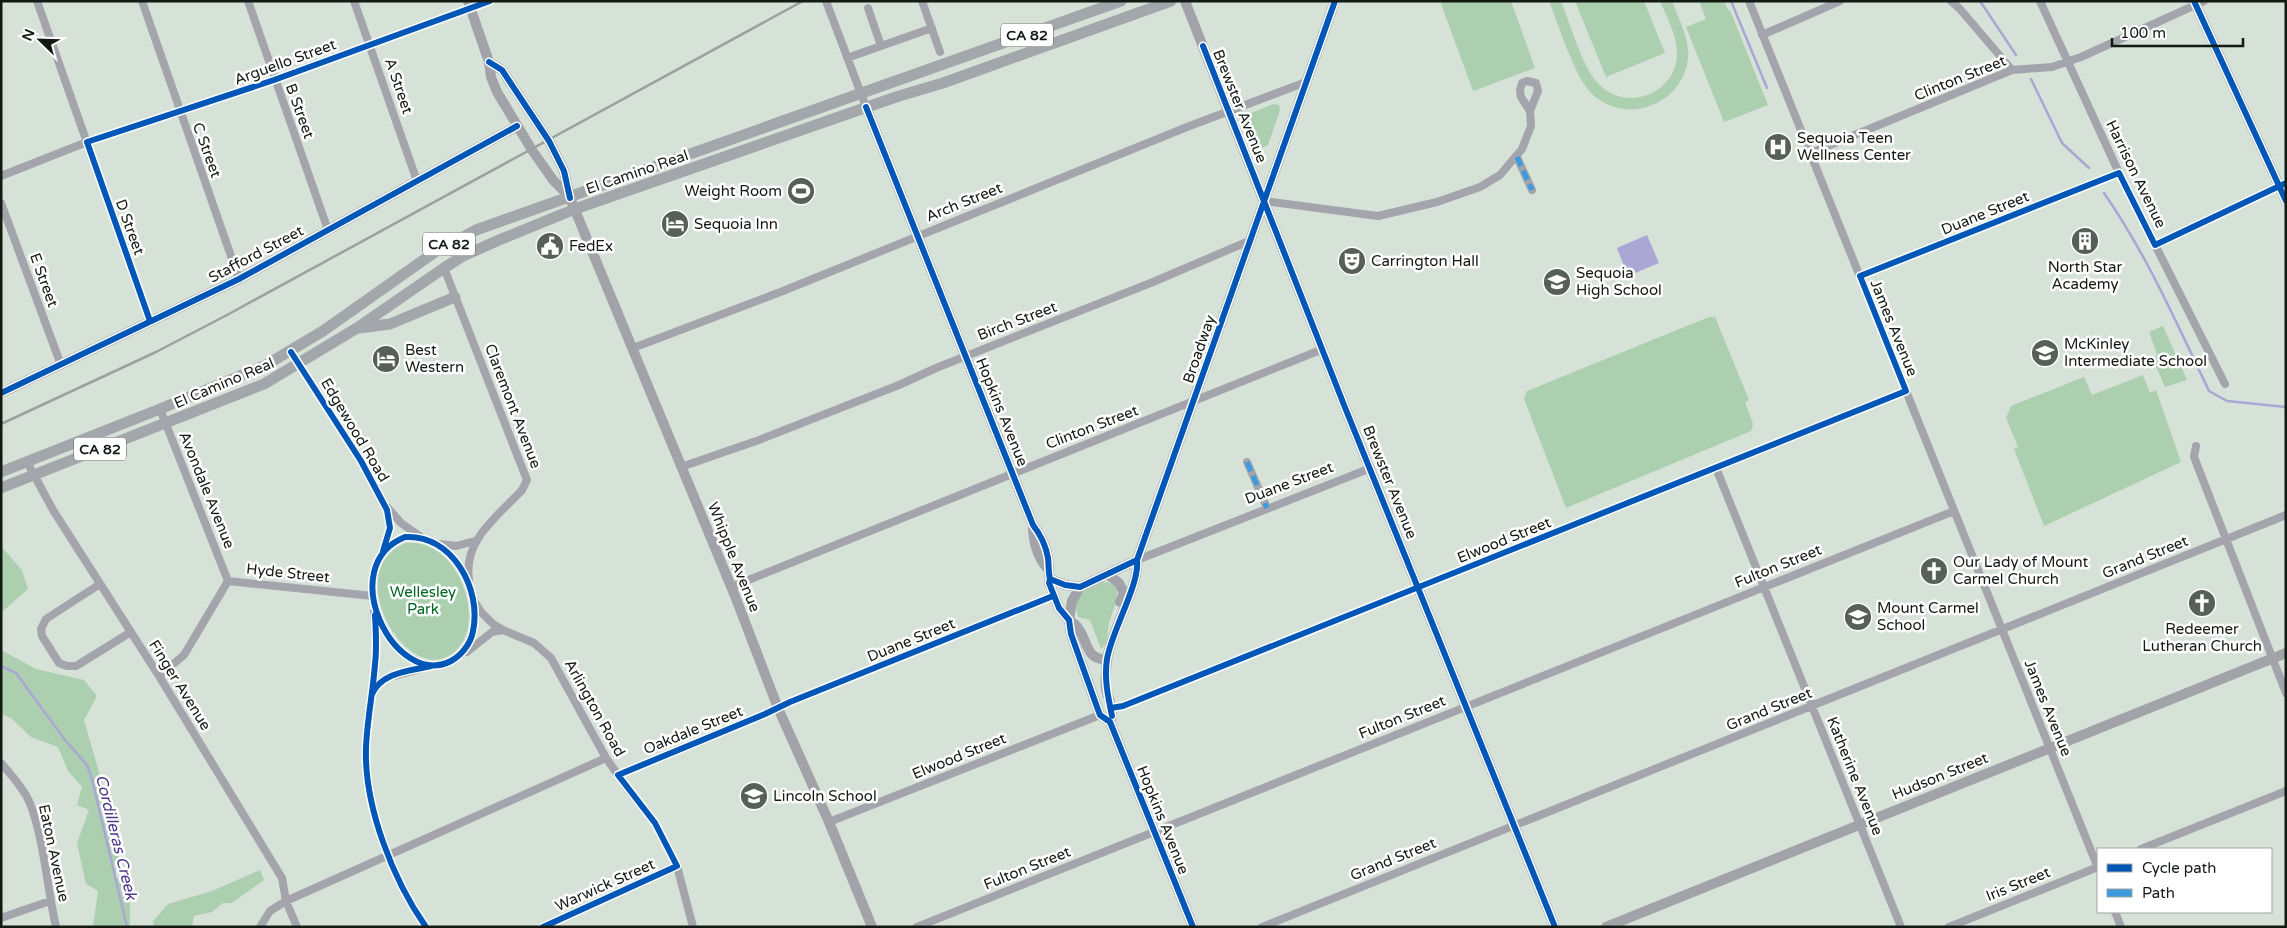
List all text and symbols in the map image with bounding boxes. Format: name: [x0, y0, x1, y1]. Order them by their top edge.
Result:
north arrow: [15, 15, 65, 65]
scale bar: [2112, 15, 2243, 47]
road number: CA 82: [1001, 24, 1053, 46]
text: 100 m: [2120, 24, 2166, 42]
text: N: [18, 27, 39, 44]
street label: Arguello Street: [232, 35, 339, 89]
street label: Brewster Avenue: [1209, 47, 1271, 165]
street label: Clinton Street: [1911, 51, 2009, 105]
street label: A Street: [381, 56, 417, 117]
street label: B Street: [282, 81, 318, 141]
street label: Harrison Avenue: [2102, 117, 2170, 231]
street label: C Street: [189, 120, 225, 180]
place label: Sequoia Teen Wellness Center: [1797, 129, 1911, 164]
hospital icon: Sequoia Teen Wellness Center: [1763, 132, 1793, 162]
street label: El Camino Real: [583, 146, 691, 198]
sports icon: Weight Room: [786, 176, 816, 206]
street label: Arch Street: [923, 178, 1005, 225]
place label: Weight Room: [685, 182, 782, 200]
street label: Duane Street: [1938, 187, 2032, 239]
street label: D Street: [112, 197, 148, 258]
hotel icon: Sequoia Inn: [660, 209, 690, 239]
place label: Sequoia Inn: [694, 215, 778, 233]
street label: Stafford Street: [205, 221, 307, 287]
building icon: North Star Academy: [2070, 226, 2100, 256]
public building icon: FedEx: [535, 231, 565, 261]
road number: CA 82: [423, 232, 475, 255]
place label: FedEx: [569, 237, 613, 255]
theatre icon: Carrington Hall: [1337, 246, 1367, 276]
street label: E Street: [26, 250, 62, 310]
place label: Carrington Hall: [1371, 252, 1479, 270]
place label: North Star Academy: [2048, 258, 2122, 293]
place label: Sequoia High School: [1576, 264, 1662, 299]
school or university icon: Sequoia High School: [1542, 267, 1572, 297]
street label: James Avenue: [1866, 277, 1922, 379]
street label: Birch Street: [975, 298, 1059, 344]
street label: Broadway: [1179, 313, 1219, 385]
place label: McKinley Intermediate School: [2064, 335, 2207, 370]
school or university icon: McKinley Intermediate School: [2030, 338, 2060, 368]
place label: Best Western: [405, 341, 464, 376]
street label: Claremont Avenue: [481, 341, 545, 471]
hotel icon: Best Western: [371, 344, 401, 374]
street label: El Camino Real: [171, 354, 277, 412]
street label: Hopkins Avenue: [972, 355, 1032, 469]
street label: Edgewood Road: [317, 375, 393, 485]
street label: Clinton Street: [1043, 401, 1141, 453]
street label: Brewster Avenue: [1359, 423, 1421, 541]
street label: Avondale Avenue: [175, 429, 239, 551]
road number: CA 82: [74, 438, 126, 460]
street label: Duane Street: [1242, 458, 1336, 508]
street label: Whipple Avenue: [704, 499, 764, 615]
street label: Elwood Street: [1454, 513, 1554, 567]
street label: Grand Street: [2099, 532, 2191, 582]
street label: Fulton Street: [1732, 540, 1824, 592]
place label: Our Lady of Mount Carmel Church: [1953, 553, 2088, 588]
church icon: Our Lady of Mount Carmel Church: [1919, 556, 1949, 586]
street label: Hyde Street: [245, 560, 331, 586]
park label: Wellesley Park: [390, 583, 456, 618]
church icon: Redeemer Lutheran Church: [2187, 588, 2217, 618]
place label: Mount Carmel School: [1877, 599, 1979, 634]
school or university icon: Mount Carmel School: [1843, 602, 1873, 632]
street label: Duane Street: [864, 614, 958, 666]
place label: Redeemer Lutheran Church: [2142, 620, 2262, 655]
street label: Finger Avenue: [145, 637, 215, 733]
street label: Arlington Road: [561, 656, 629, 760]
street label: James Avenue: [2020, 657, 2076, 759]
street label: Grand Street: [1723, 684, 1815, 734]
street label: Fulton Street: [1356, 691, 1448, 743]
street label: Oakdale Street: [641, 702, 745, 758]
street label: Katherine Avenue: [1823, 714, 1887, 838]
street label: Elwood Street: [909, 729, 1009, 783]
street label: Hudson Street: [1889, 748, 1991, 803]
street label: Hopkins Avenue: [1133, 763, 1193, 877]
water label: Cordilleras Creek: [91, 773, 142, 903]
school or university icon: Lincoln School: [739, 781, 769, 811]
place label: Lincoln School: [773, 787, 877, 805]
street label: Eaton Avenue: [35, 803, 73, 903]
street label: Grand Street: [1347, 834, 1439, 884]
street label: Fulton Street: [981, 842, 1073, 894]
legend: [2097, 848, 2272, 913]
street label: Warwick Street: [552, 855, 658, 915]
text: Cycle path: [2142, 859, 2216, 877]
street label: Iris Street: [1983, 863, 2053, 905]
text: Path: [2142, 884, 2175, 902]

